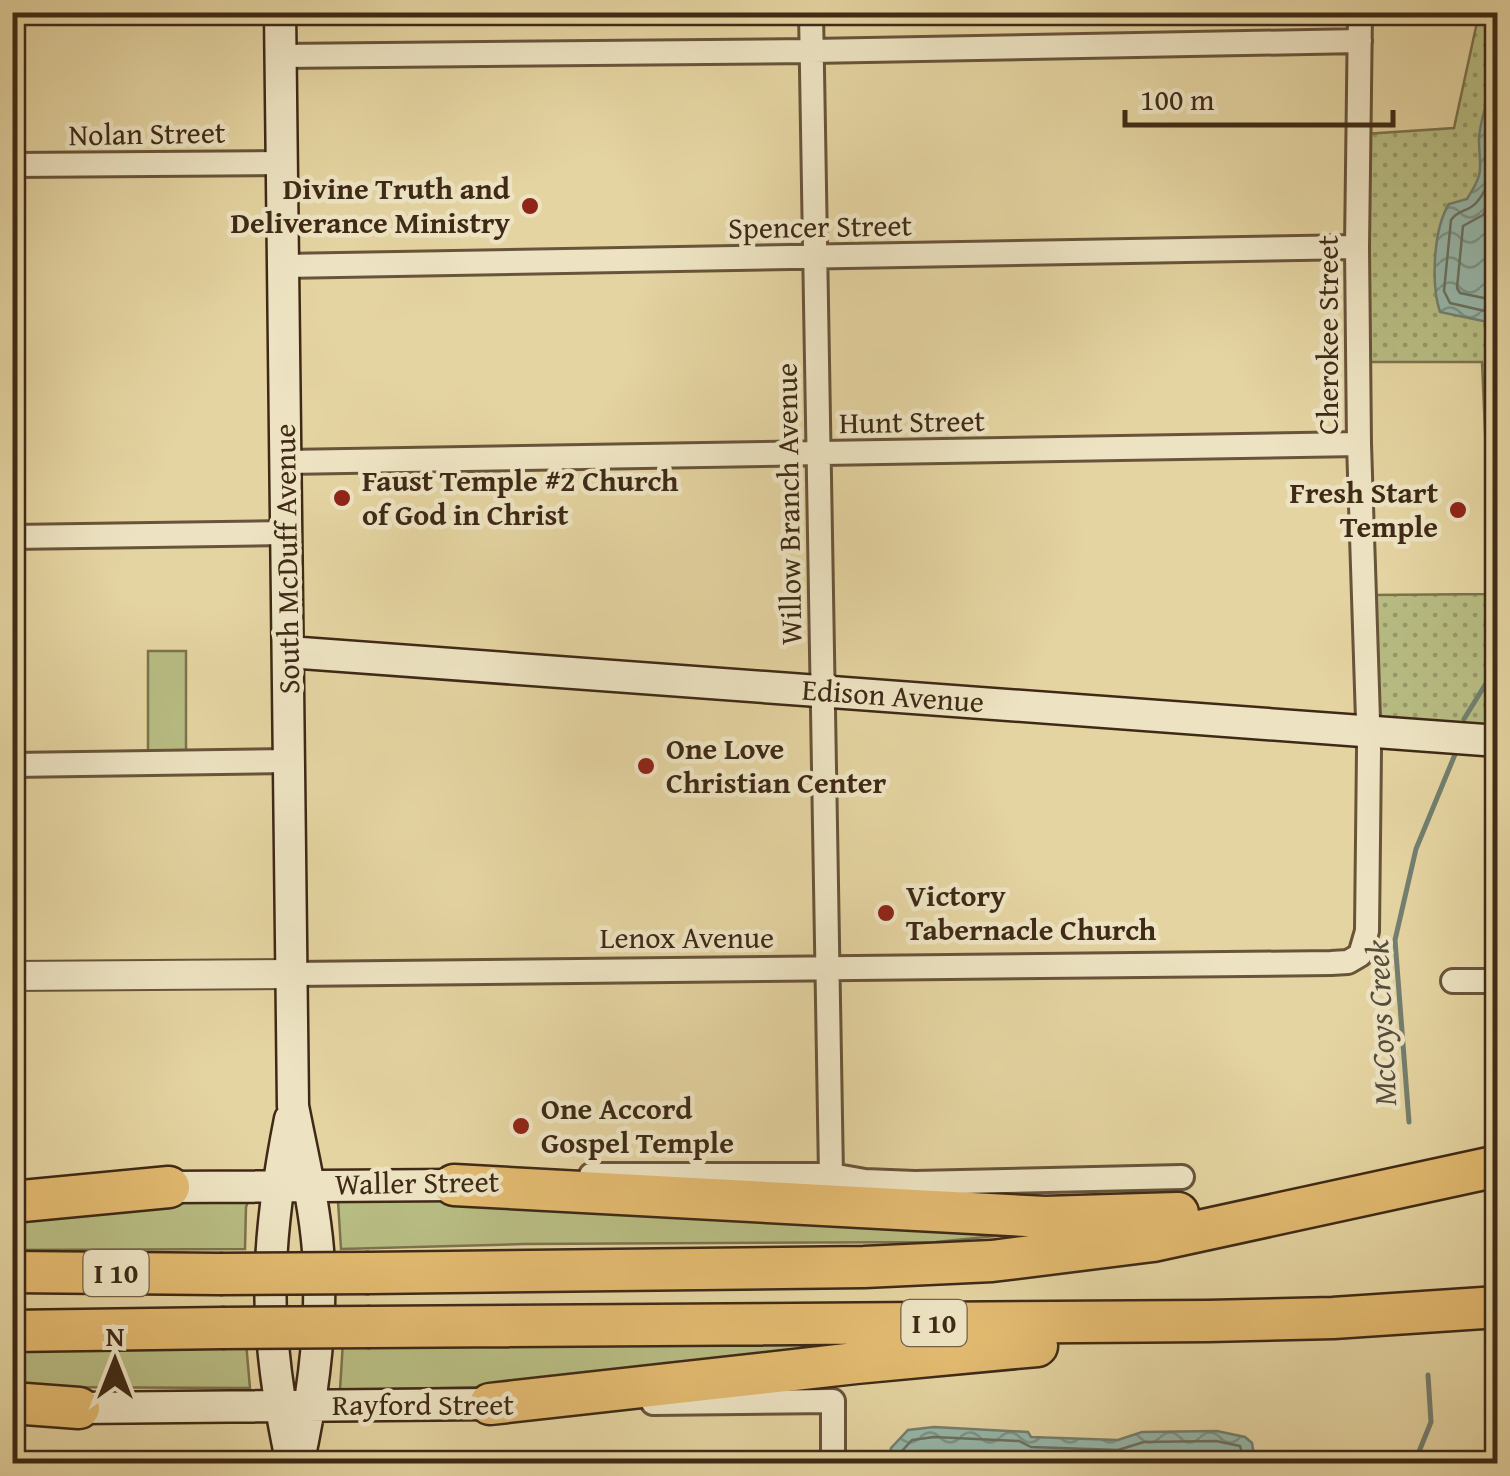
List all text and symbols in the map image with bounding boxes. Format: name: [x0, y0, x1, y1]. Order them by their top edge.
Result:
scale bar: [1125, 65, 1392, 127]
text: 100 m: [1140, 77, 1215, 121]
street label: Nolan Street: [68, 110, 226, 156]
place label: Divine Truth and Deliverance Ministry: [230, 166, 511, 244]
marker: Divine Truth and Deliverance Ministry: [519, 195, 541, 217]
street label: Spencer Street: [728, 202, 913, 250]
street label: Cherokee Street: [1305, 235, 1349, 435]
street label: Willow Branch Avenue: [764, 363, 812, 645]
street label: Hunt Street: [839, 398, 986, 444]
street label: South McDuff Avenue: [262, 423, 310, 695]
place label: Faust Temple #2 Church of God in Christ: [362, 458, 679, 536]
place label: Fresh Start Temple: [1290, 470, 1439, 548]
marker: Faust Temple #2 Church of God in Christ: [331, 487, 353, 509]
marker: Fresh Start Temple: [1447, 499, 1469, 521]
street label: Edison Avenue: [801, 667, 986, 723]
place label: One Love Christian Center: [666, 726, 887, 804]
marker: One Love Christian Center: [635, 755, 657, 777]
place label: Victory Tabernacle Church: [906, 873, 1157, 951]
marker: Victory Tabernacle Church: [875, 902, 897, 924]
street label: Lenox Avenue: [600, 915, 774, 959]
water label: McCoys Creek: [1353, 938, 1408, 1107]
place label: One Accord Gospel Temple: [541, 1086, 734, 1164]
marker: One Accord Gospel Temple: [510, 1115, 532, 1137]
street label: Waller Street: [334, 1159, 500, 1205]
road number: I 10: [84, 1250, 148, 1296]
road number: I 10: [902, 1300, 966, 1346]
north arrow: [65, 1311, 165, 1411]
text: N: [106, 1315, 125, 1356]
street label: Rayford Street: [332, 1382, 514, 1426]

